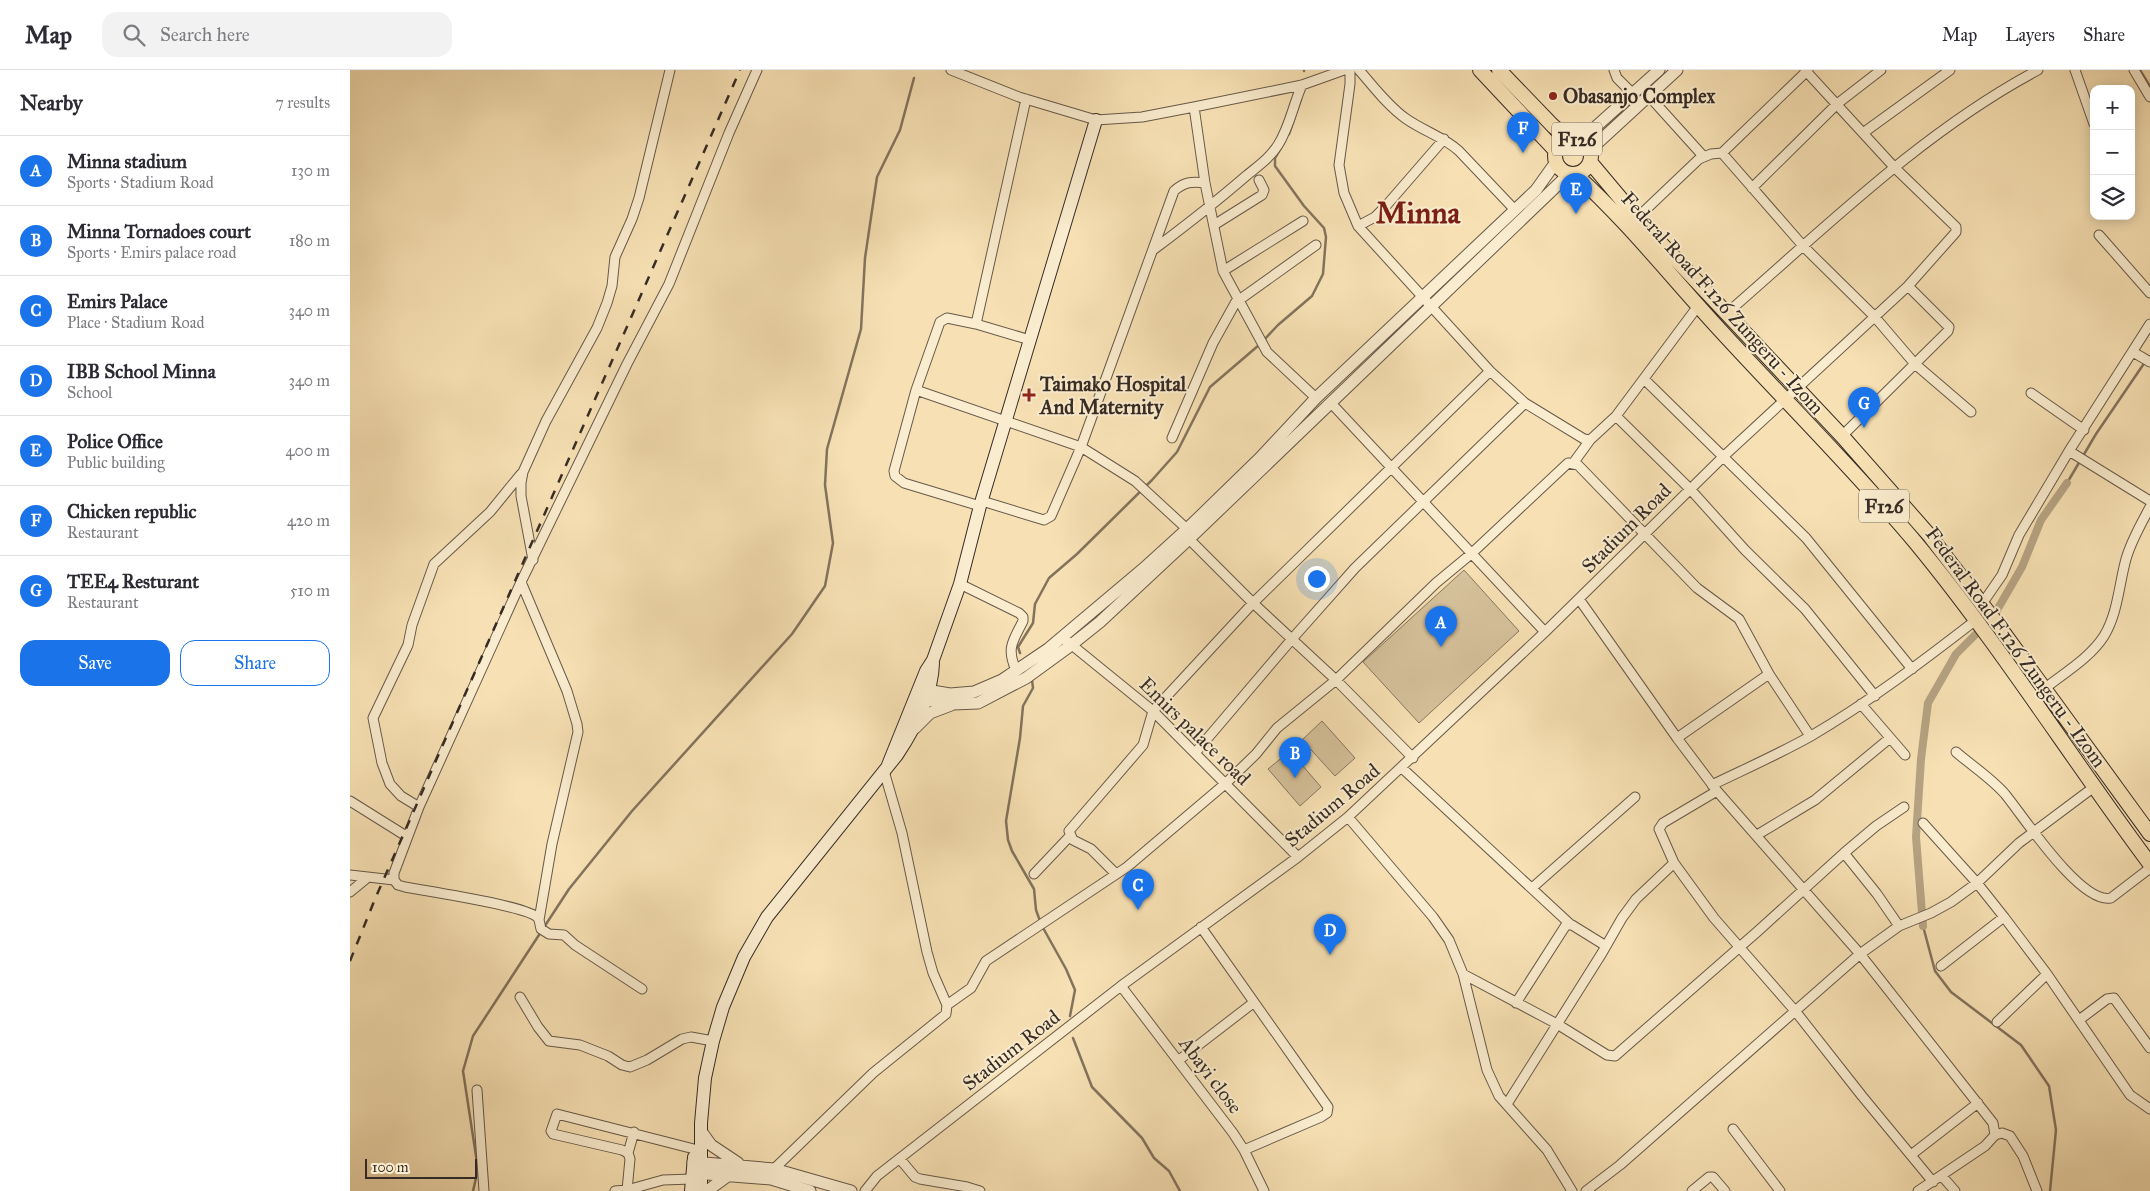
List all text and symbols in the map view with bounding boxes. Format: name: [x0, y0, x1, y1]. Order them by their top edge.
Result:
search box: [102, 12, 452, 57]
text: Map: [25, 20, 72, 50]
icon: search: [120, 21, 148, 49]
text: Search here: [160, 23, 250, 46]
text: Map: [1942, 24, 1977, 46]
text: Layers: [2005, 24, 2055, 46]
text: Share: [2083, 24, 2125, 46]
place label: Obasanjo Complex: [1563, 84, 1716, 109]
map controls: [2090, 85, 2135, 220]
button: +: [2090, 85, 2135, 130]
text: Nearby: [20, 90, 83, 116]
marker: Obasanjo Complex: [1547, 90, 1559, 102]
text: 7 results: [275, 93, 330, 112]
pin: F: [1507, 112, 1539, 153]
road number: F126: [1552, 122, 1602, 156]
button: −: [2090, 130, 2135, 175]
text: Minna stadium: [67, 150, 187, 173]
text: A: [31, 161, 41, 180]
text: 130 m: [291, 161, 330, 180]
text: Sports · Stadium Road: [67, 173, 214, 192]
pin: E: [1560, 173, 1592, 214]
button: layers: [2090, 175, 2135, 220]
street label: Federal Road F.126 Zungeru - Izom: [1616, 187, 1830, 420]
district label: Minna: [1376, 195, 1461, 231]
text: Minna Tornadoes court: [67, 220, 251, 243]
text: B: [31, 231, 41, 250]
text: 180 m: [289, 231, 330, 250]
text: Sports · Emirs palace road: [67, 243, 236, 262]
text: Emirs Palace: [67, 290, 168, 313]
text: C: [31, 301, 41, 320]
text: 340 m: [288, 301, 330, 320]
text: Place · Stadium Road: [67, 313, 205, 332]
text: IBB School Minna: [67, 360, 216, 383]
text: D: [30, 371, 42, 390]
text: 340 m: [288, 371, 330, 390]
place label: Taimako Hospital And Maternity: [1038, 372, 1187, 420]
text: School: [67, 383, 112, 402]
pin: G: [1848, 387, 1880, 428]
marker: Taimako Hospital And Maternity: [1022, 388, 1036, 402]
text: Police Office: [67, 430, 163, 453]
text: E: [30, 441, 42, 460]
text: 400 m: [286, 441, 330, 460]
text: Public building: [67, 453, 165, 472]
street label: Stadium Road: [1576, 478, 1676, 578]
road number: F126: [1859, 490, 1909, 522]
text: Chicken republic: [67, 500, 197, 523]
text: F: [31, 511, 41, 530]
text: 420 m: [287, 511, 330, 530]
street label: Federal Road F.126 Zungeru - Izom: [1920, 522, 2112, 773]
text: Restaurant: [67, 523, 139, 542]
your location: [1304, 566, 1330, 592]
text: TEE4 Resturant: [67, 570, 199, 593]
text: G: [30, 581, 42, 600]
text: 510 m: [290, 581, 330, 600]
text: Restaurant: [67, 593, 139, 612]
pin: A: [1425, 606, 1457, 647]
button: Save: [20, 640, 170, 686]
button: Share: [180, 640, 330, 686]
street label: Emirs palace road: [1134, 672, 1256, 790]
pin: B: [1279, 737, 1311, 778]
street label: Stadium Road: [1280, 758, 1384, 852]
pin: C: [1122, 869, 1154, 910]
pin: D: [1314, 914, 1346, 955]
street label: Stadium Road: [958, 1005, 1064, 1095]
street label: Abayi close: [1174, 1031, 1248, 1118]
scale bar: [365, 1156, 478, 1179]
text: 100 m: [372, 1159, 409, 1176]

